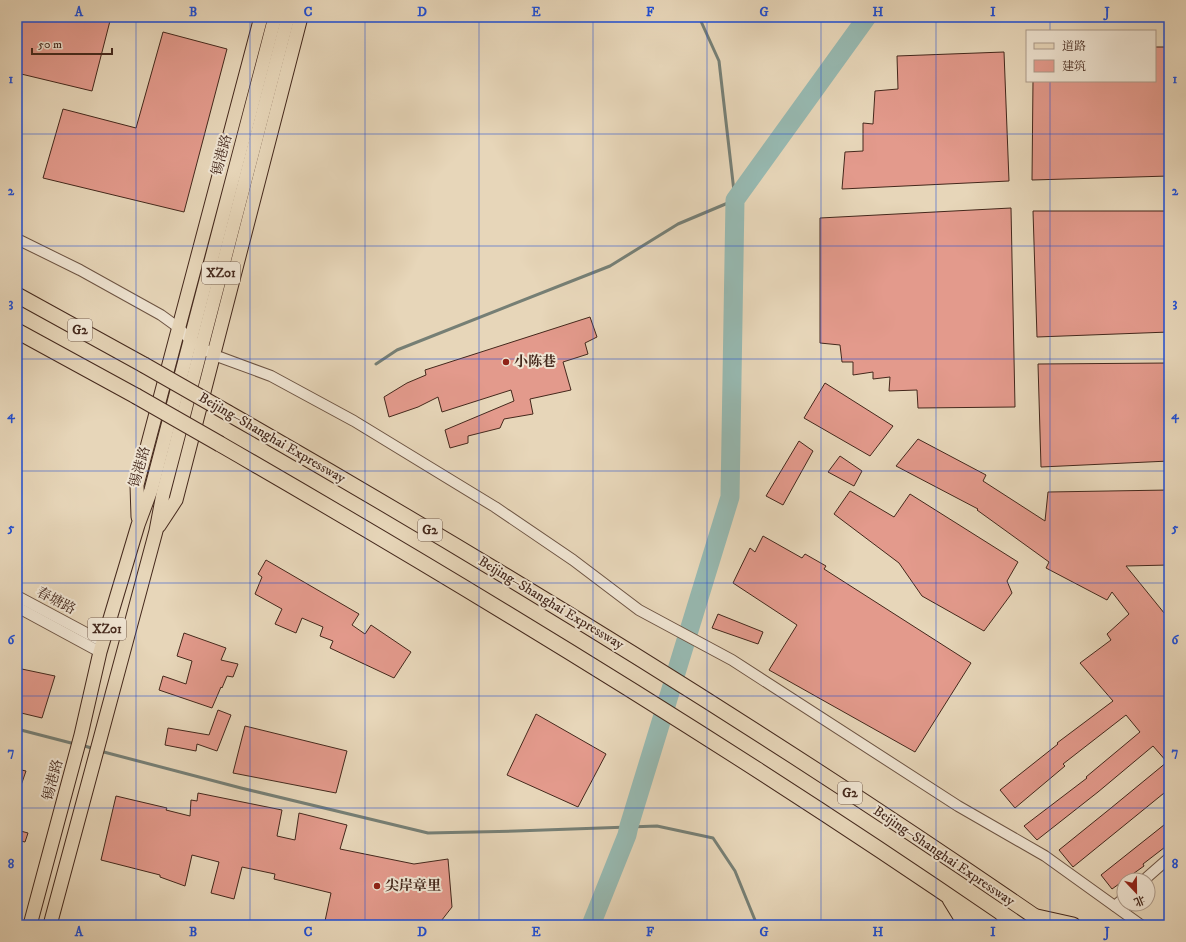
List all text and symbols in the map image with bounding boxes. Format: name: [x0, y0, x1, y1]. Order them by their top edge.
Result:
text: A: [74, 4, 84, 20]
text: B: [189, 4, 197, 20]
text: C: [304, 4, 313, 20]
text: D: [417, 4, 427, 20]
text: E: [531, 4, 541, 20]
text: F: [646, 4, 655, 20]
text: G: [759, 4, 769, 20]
text: H: [873, 4, 884, 20]
text: I: [990, 4, 996, 20]
text: J: [1102, 4, 1110, 21]
scale bar: [32, 30, 112, 56]
legend: [1026, 30, 1156, 82]
text: 50 m: [38, 37, 62, 52]
text: 道路: [1062, 39, 1086, 54]
text: 建筑: [1062, 59, 1086, 74]
text: 1: [9, 71, 14, 87]
text: 1: [1173, 71, 1178, 87]
street label: 锡港路: [208, 132, 236, 178]
text: 2: [8, 183, 15, 199]
text: 2: [1172, 183, 1179, 199]
road number: XZ01: [202, 262, 240, 284]
text: 3: [9, 295, 14, 311]
text: 3: [1173, 295, 1178, 311]
road number: G2: [68, 319, 92, 341]
place label: 小陈巷: [514, 353, 556, 371]
marker: 小陈巷: [501, 357, 511, 367]
street label: Beijing–Shanghai Expressway: [195, 388, 349, 488]
text: 4: [6, 407, 15, 424]
text: 4: [1170, 407, 1179, 424]
street label: 锡港路: [126, 444, 154, 490]
road number: G2: [418, 519, 442, 541]
text: 5: [7, 520, 15, 536]
text: 5: [1171, 520, 1179, 536]
street label: Beijing–Shanghai Expressway: [475, 552, 627, 654]
street label: 春塘路: [33, 583, 79, 619]
road number: XZ01: [88, 618, 126, 640]
text: 6: [8, 632, 16, 648]
text: 6: [1172, 632, 1180, 648]
text: 7: [8, 744, 15, 760]
text: 7: [1172, 744, 1179, 760]
street label: 锡港路: [39, 757, 67, 803]
road number: G2: [838, 782, 862, 804]
street label: Beijing–Shanghai Expressway: [870, 802, 1019, 910]
text: 8: [8, 856, 15, 872]
text: 8: [1172, 856, 1179, 872]
north arrow: [1116, 872, 1156, 912]
place label: 尖岸章里: [385, 877, 441, 895]
marker: 尖岸章里: [372, 881, 382, 891]
text: 北: [1132, 892, 1147, 909]
text: A: [74, 924, 84, 940]
text: B: [189, 924, 197, 940]
text: C: [304, 924, 313, 940]
text: D: [417, 924, 427, 940]
text: E: [531, 924, 541, 940]
text: F: [646, 924, 655, 940]
text: G: [759, 924, 769, 940]
text: H: [873, 924, 884, 940]
text: I: [990, 924, 996, 940]
text: J: [1102, 924, 1110, 941]

